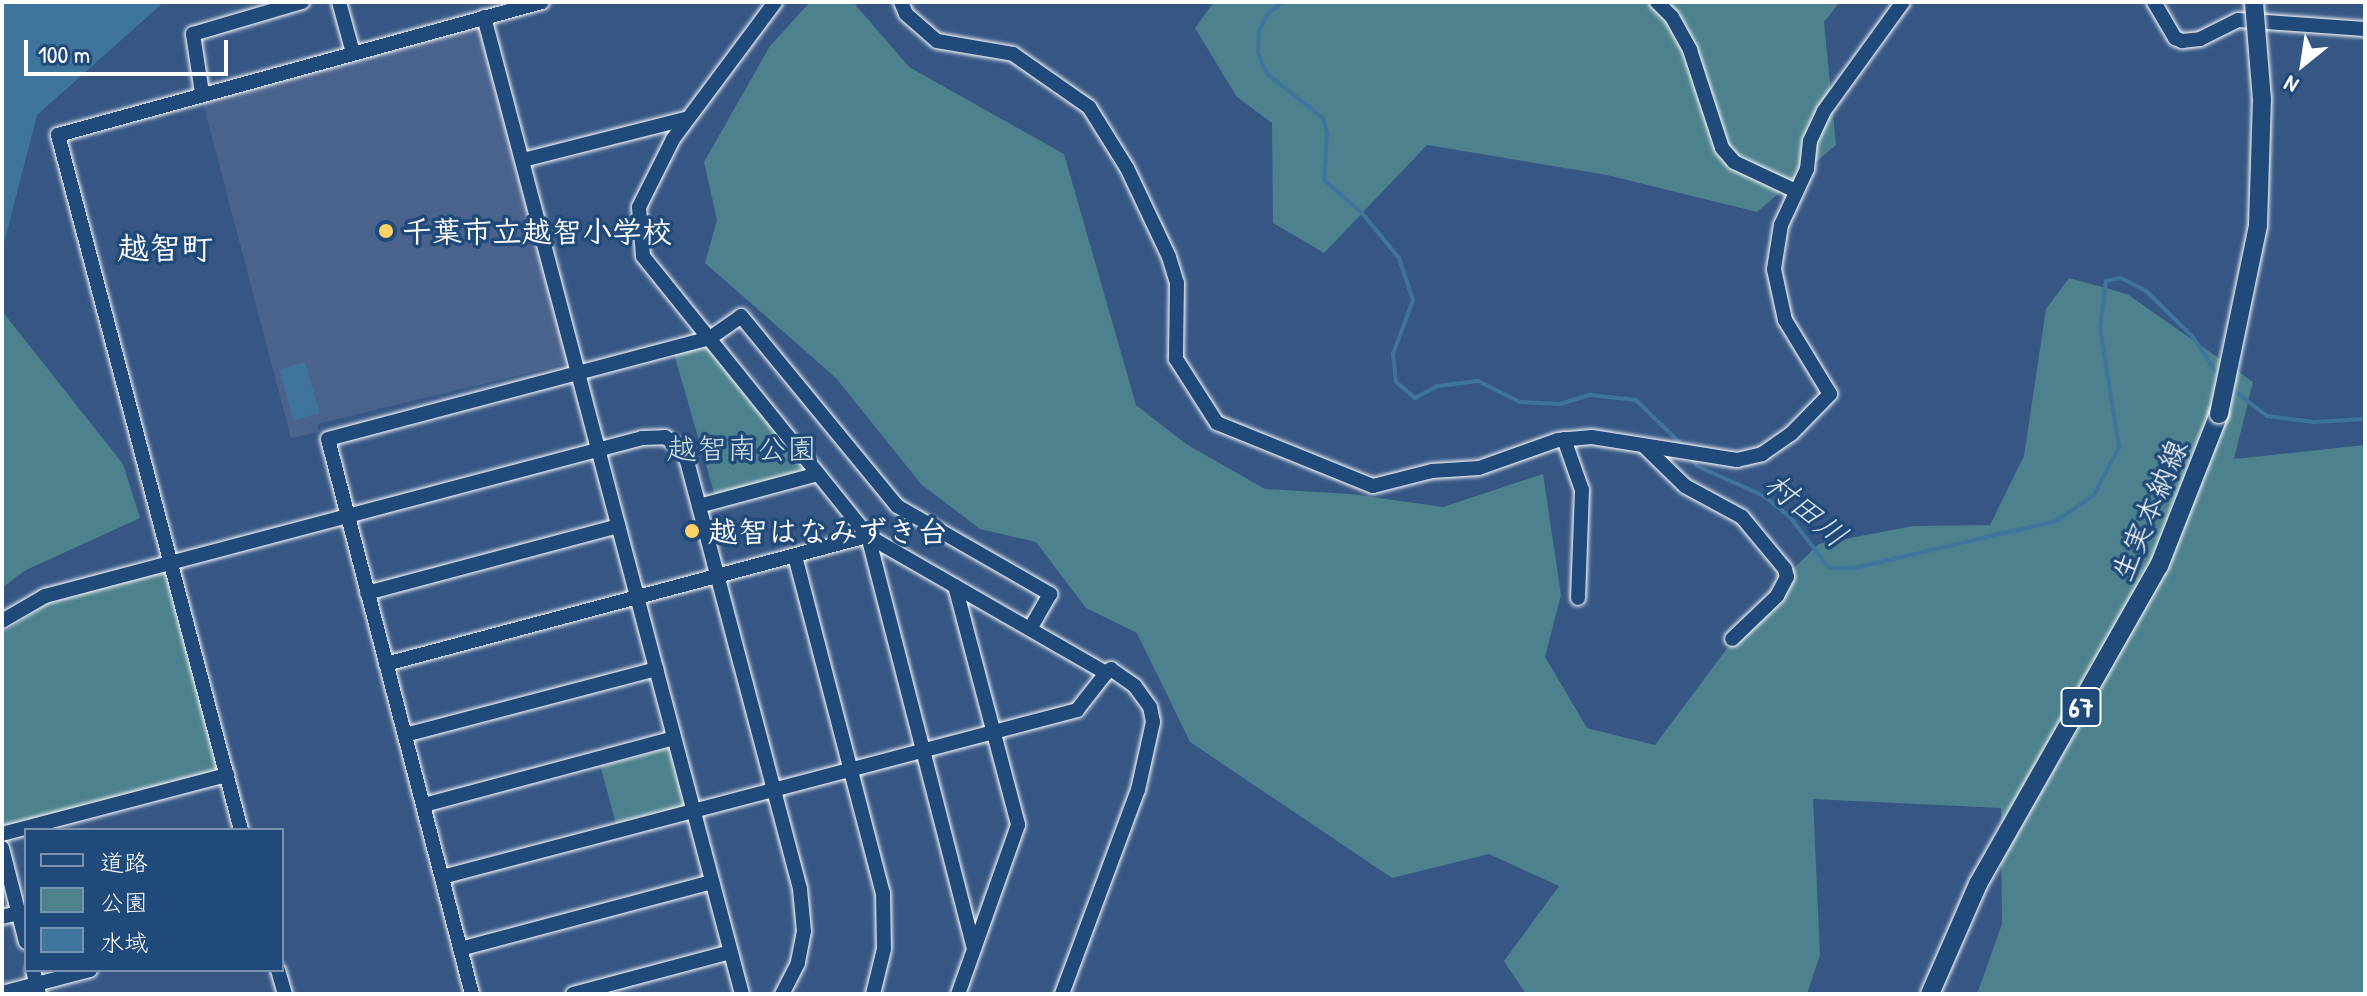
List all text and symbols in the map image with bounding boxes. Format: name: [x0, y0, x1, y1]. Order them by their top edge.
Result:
scale bar: [28, 24, 232, 74]
north arrow: [2263, 24, 2343, 104]
text: 100 m: [38, 38, 90, 70]
text: N: [2278, 69, 2304, 101]
place label: 千葉市立越智小学校: [402, 213, 672, 249]
marker: 千葉市立越智小学校: [377, 222, 395, 240]
district label: 越智町: [117, 229, 213, 267]
park label: 越智南公園: [667, 430, 817, 466]
street label: 生実本納線: [2103, 434, 2195, 586]
water label: 村田川: [1757, 464, 1855, 556]
place label: 越智はなみずき台: [708, 513, 948, 549]
marker: 越智はなみずき台: [683, 522, 701, 540]
road number: 67: [2059, 683, 2103, 731]
legend: [24, 828, 284, 972]
text: 道路: [100, 846, 148, 878]
text: 公園: [100, 886, 148, 918]
text: 水域: [100, 926, 148, 958]

